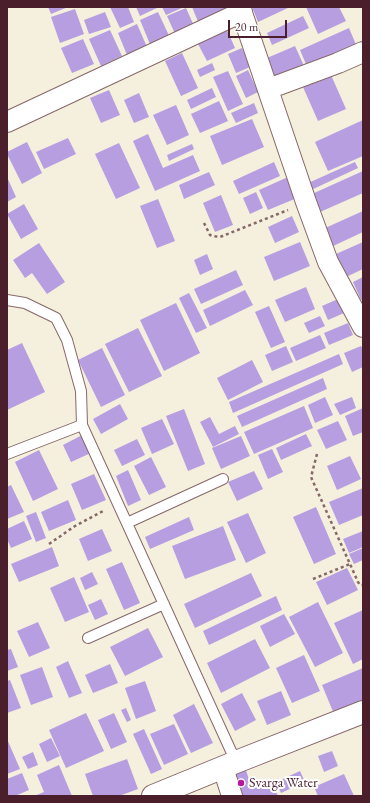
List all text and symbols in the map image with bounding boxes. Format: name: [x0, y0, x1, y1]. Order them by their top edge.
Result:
scale bar: [230, 12, 289, 38]
text: 20 m: [235, 19, 258, 35]
place label: Svarga Water: [249, 775, 318, 791]
marker: Svarga Water: [236, 778, 246, 788]

